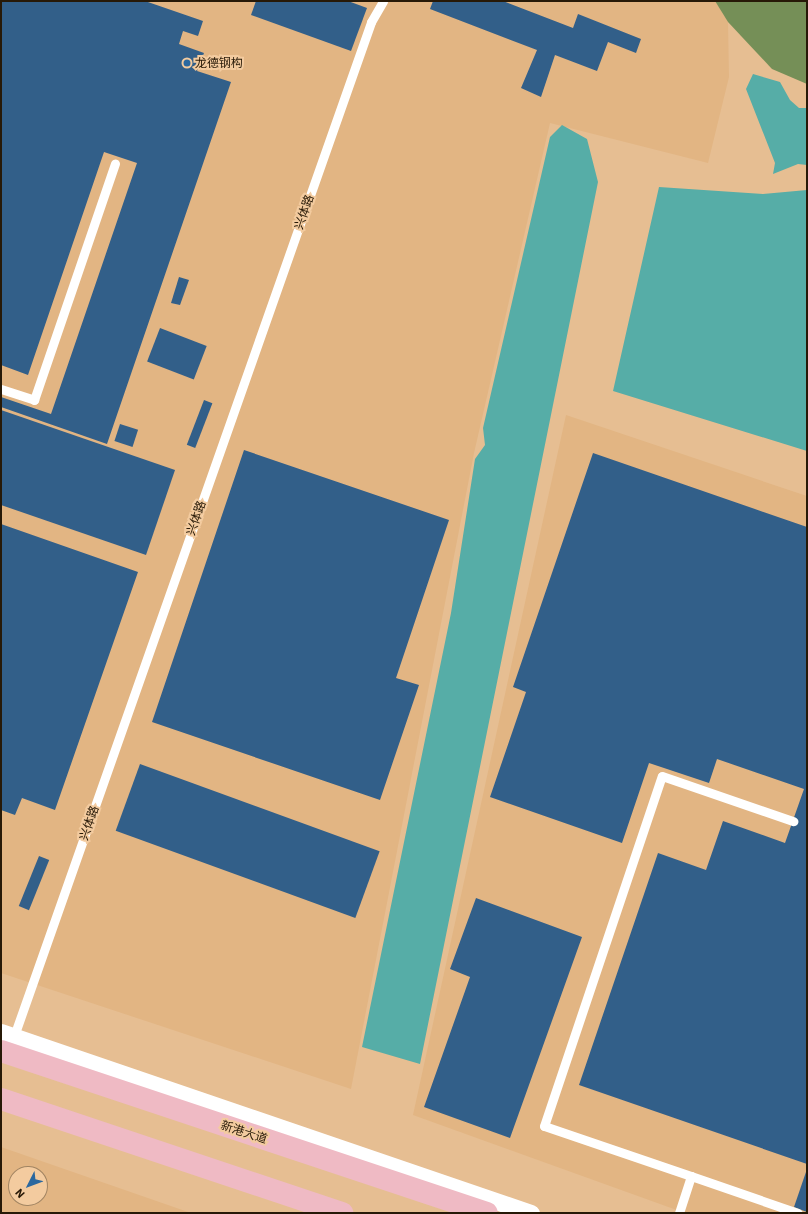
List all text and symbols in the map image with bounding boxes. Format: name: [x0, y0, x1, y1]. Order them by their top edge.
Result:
place label: 龙德钢构: [195, 56, 243, 70]
marker: 龙德钢构: [182, 58, 192, 68]
street label: 兴体路: [291, 193, 317, 231]
street label: 兴体路: [183, 499, 209, 537]
street label: 兴体路: [76, 804, 102, 842]
street label: 新港大道: [219, 1118, 269, 1146]
north arrow: [8, 1166, 48, 1206]
text: N: [12, 1186, 28, 1201]

